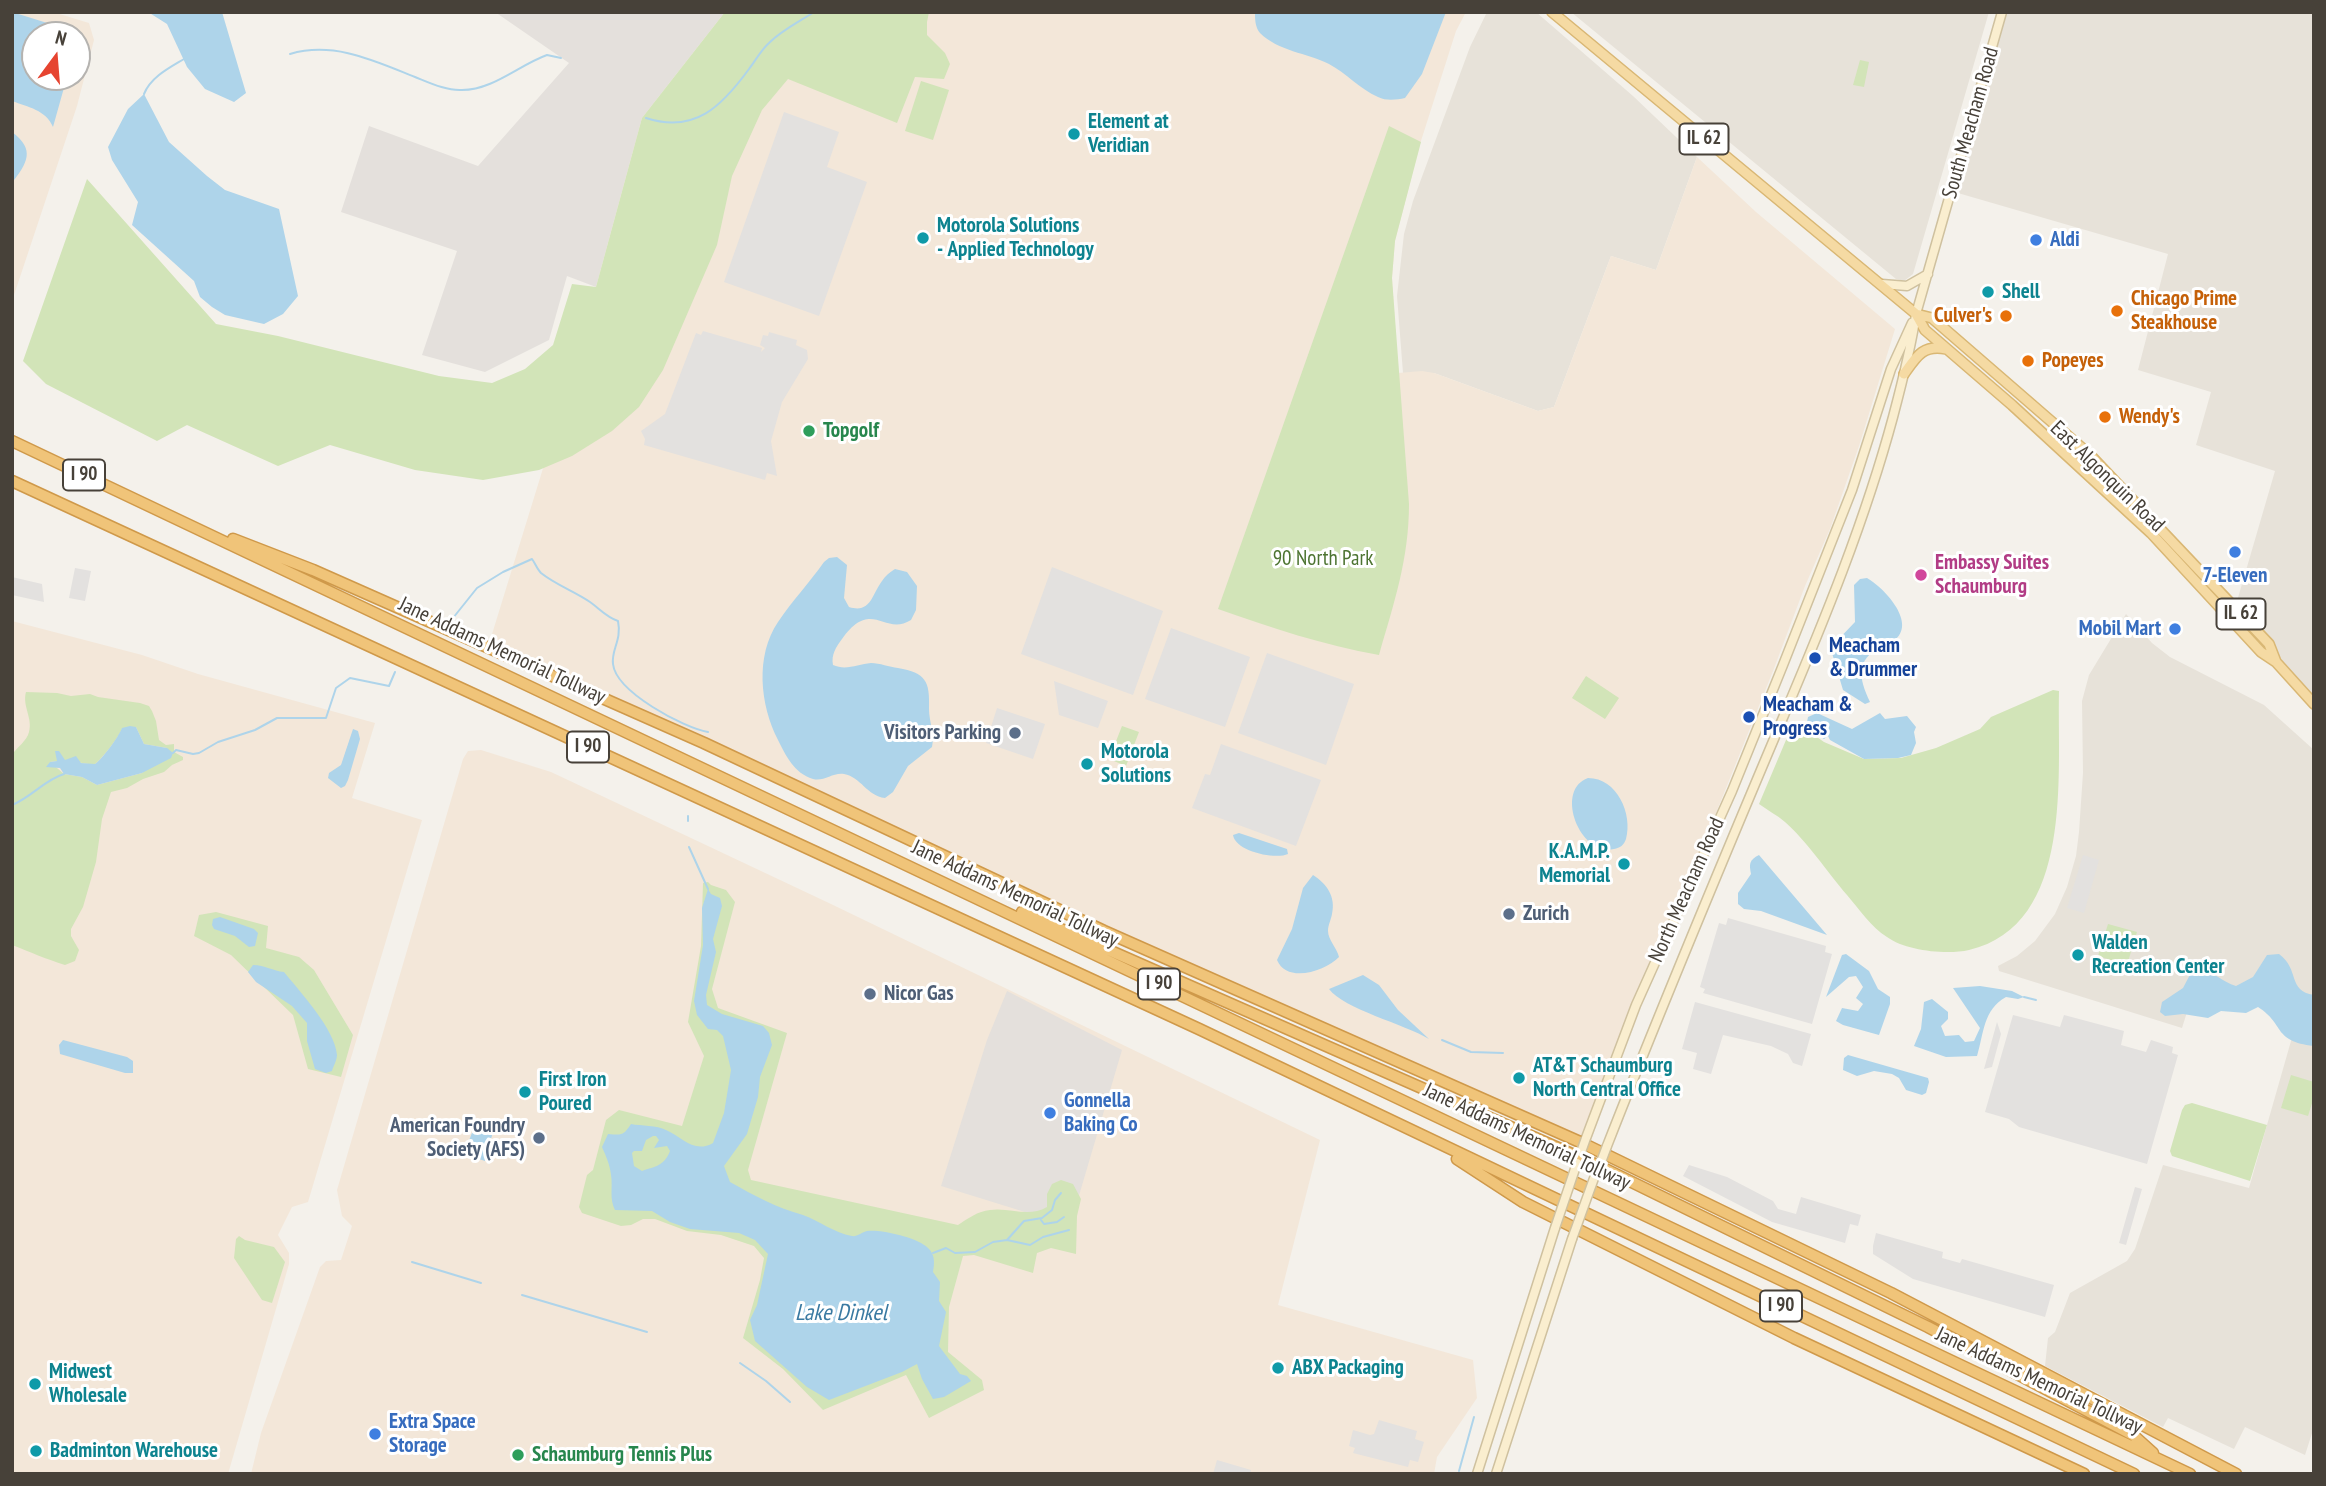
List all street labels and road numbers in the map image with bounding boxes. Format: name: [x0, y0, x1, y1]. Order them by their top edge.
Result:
street label: South Meacham Road: [1937, 44, 2005, 202]
road number: IL 62: [1680, 124, 1728, 154]
street label: East Algonquin Road: [2045, 416, 2169, 538]
road number: I 90: [63, 460, 105, 490]
street label: Jane Addams Memorial Tollway: [395, 592, 609, 710]
road number: IL 62: [2216, 598, 2266, 629]
road number: I 90: [567, 732, 609, 762]
street label: North Meacham Road: [1644, 814, 1730, 966]
street label: Jane Addams Memorial Tollway: [908, 835, 1122, 953]
road number: I 90: [1138, 968, 1180, 1000]
street label: Jane Addams Memorial Tollway: [1420, 1078, 1634, 1196]
road number: I 90: [1760, 1290, 1802, 1322]
street label: Jane Addams Memorial Tollway: [1932, 1322, 2146, 1440]

